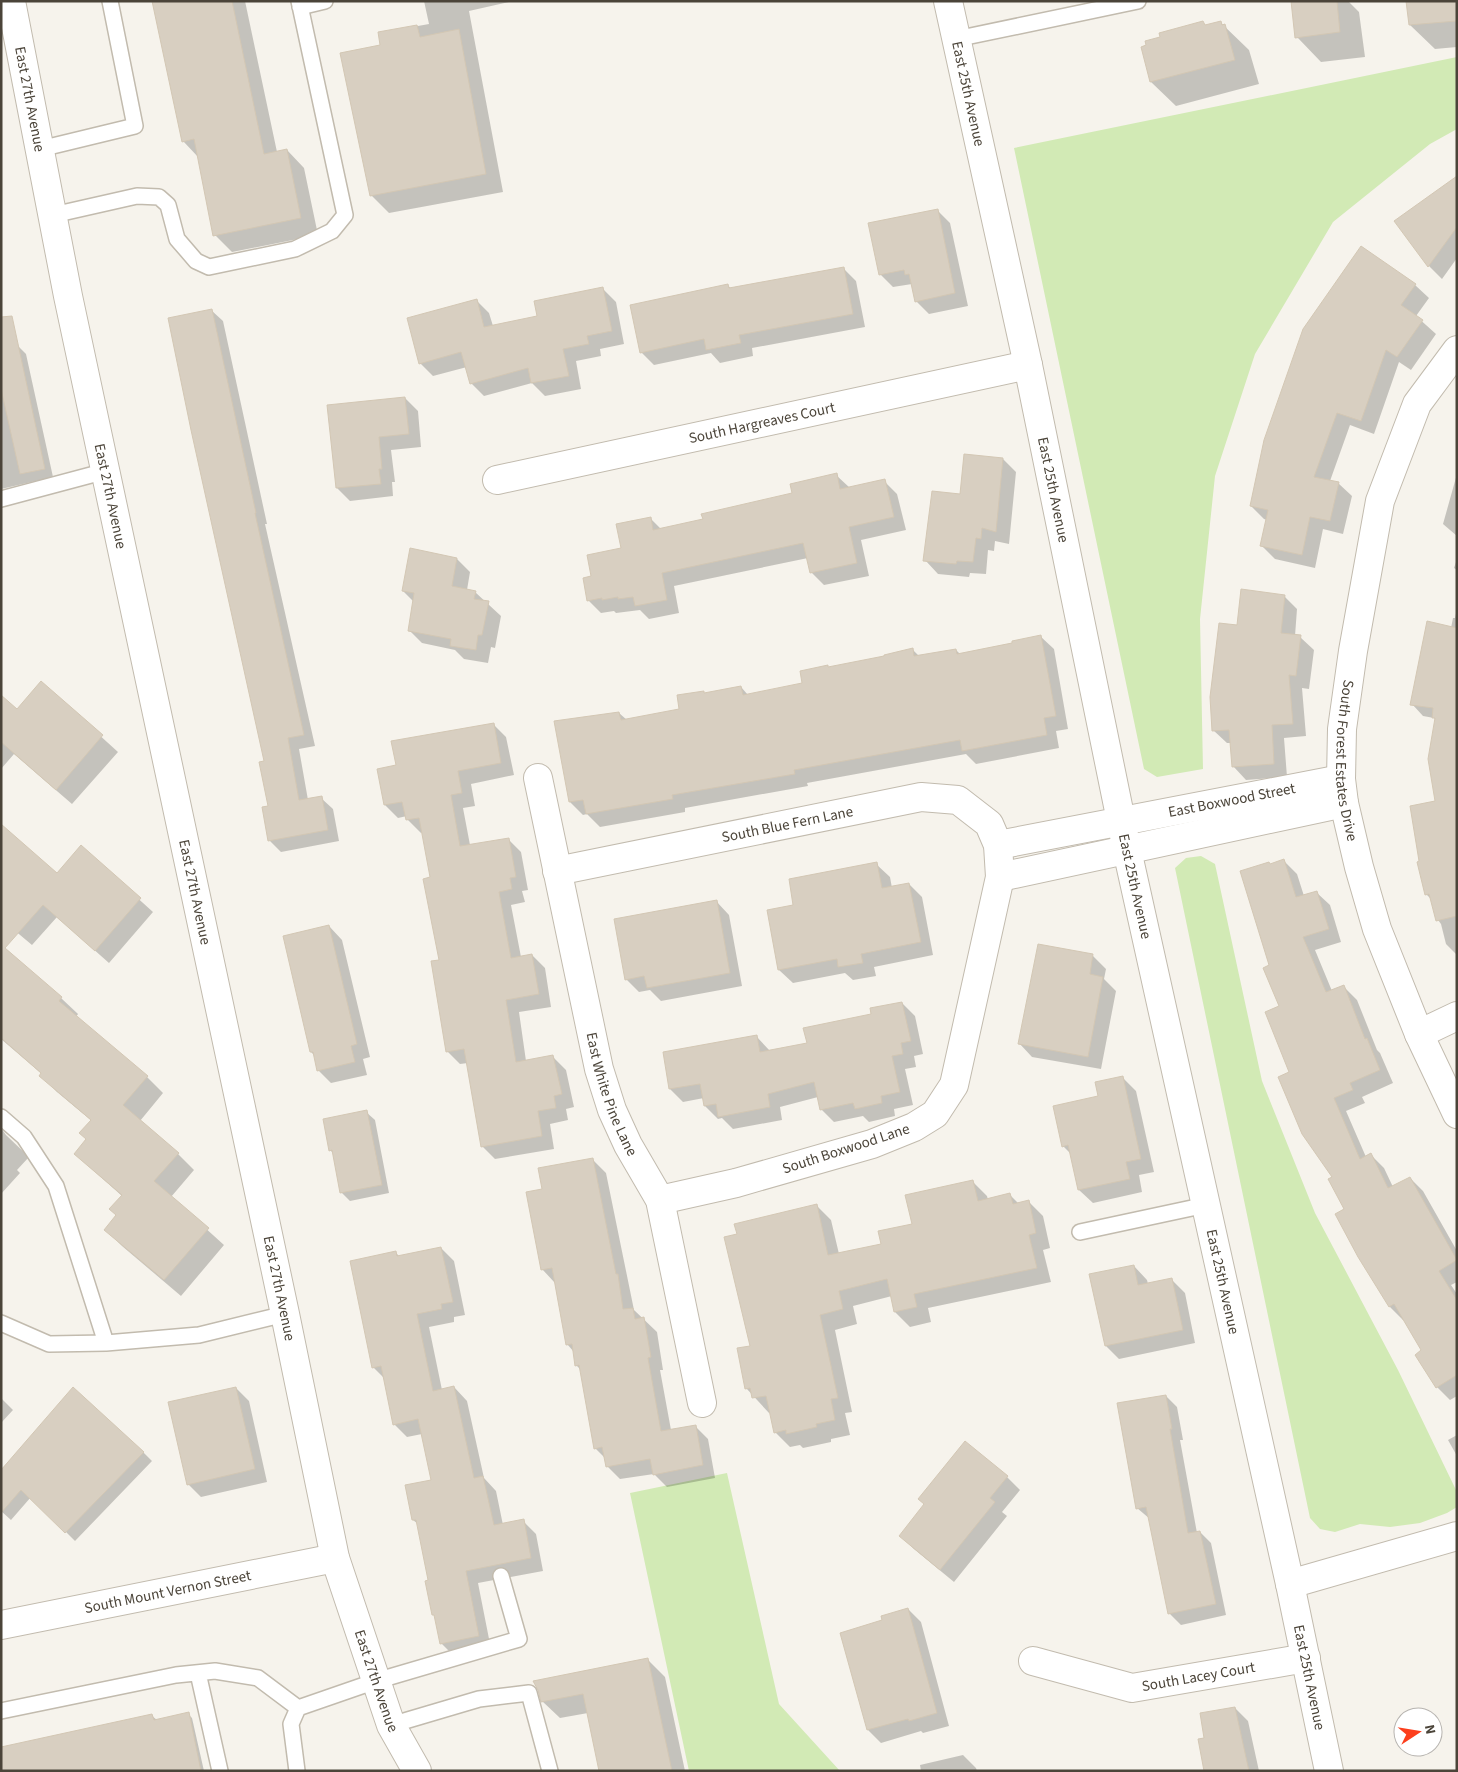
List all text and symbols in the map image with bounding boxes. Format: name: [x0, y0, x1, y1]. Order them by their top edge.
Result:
street label: East 25th Avenue: [947, 39, 990, 148]
street label: East 27th Avenue: [10, 45, 50, 154]
street label: South Hargreaves Court: [687, 397, 837, 449]
street label: East 25th Avenue: [1032, 435, 1074, 544]
street label: East 27th Avenue: [89, 442, 132, 551]
street label: South Forest Estates Drive: [1330, 678, 1363, 843]
street label: East Boxwood Street: [1166, 778, 1297, 823]
street label: South Blue Fern Lane: [720, 801, 855, 848]
street label: East 25th Avenue: [1113, 832, 1157, 941]
street label: East 27th Avenue: [174, 838, 217, 947]
street label: East White Pine Lane: [581, 1030, 643, 1160]
street label: South Boxwood Lane: [780, 1119, 912, 1179]
street label: East 25th Avenue: [1201, 1227, 1245, 1336]
street label: East 27th Avenue: [258, 1234, 301, 1343]
street label: South Mount Vernon Street: [83, 1565, 253, 1619]
street label: East 25th Avenue: [1288, 1623, 1331, 1732]
street label: East 27th Avenue: [349, 1627, 404, 1736]
street label: South Lacey Court: [1140, 1656, 1257, 1697]
north arrow: [1393, 1707, 1443, 1757]
text: N: [1419, 1723, 1440, 1736]

